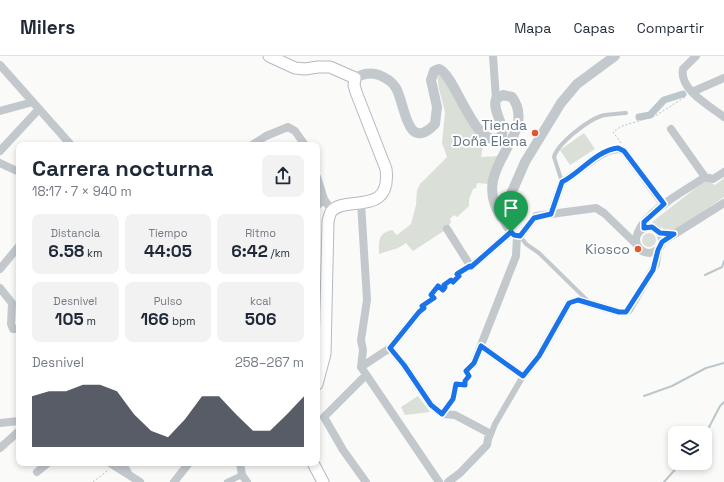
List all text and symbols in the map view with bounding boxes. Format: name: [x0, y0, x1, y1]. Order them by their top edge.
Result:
text: Milers: [20, 15, 75, 40]
text: Mapa: [514, 19, 551, 37]
text: Capas: [573, 19, 615, 37]
text: Compartir: [637, 19, 704, 37]
place label: Tienda Doña Elena: [453, 116, 527, 150]
marker: Tienda Doña Elena: [530, 128, 540, 138]
text: Carrera nocturna: [32, 154, 213, 182]
button: share: [262, 155, 304, 197]
text: 18:17 · 7 × 940 m: [32, 183, 132, 200]
pin: [494, 191, 528, 232]
icon: arrive: [500, 197, 522, 219]
text: Distancia: [51, 226, 100, 240]
text: Tiempo: [149, 226, 187, 240]
text: Ritmo: [245, 226, 276, 240]
text: 6.58: [48, 240, 84, 262]
text: 44:05: [144, 240, 192, 262]
text: 6:42: [231, 240, 268, 262]
place label: Kiosco: [585, 240, 630, 258]
marker: Kiosco: [633, 244, 643, 254]
text: km: [84, 246, 102, 260]
text: /km: [268, 246, 290, 260]
text: Desnivel: [53, 294, 97, 308]
text: Pulso: [154, 294, 182, 308]
text: kcal: [250, 294, 271, 308]
text: 105: [55, 308, 84, 330]
text: 166: [140, 308, 169, 330]
text: 506: [245, 308, 277, 330]
text: m: [84, 314, 96, 328]
text: bpm: [169, 314, 196, 328]
text: Desnivel: [32, 354, 84, 371]
text: 258–267 m: [235, 354, 304, 371]
map controls: [668, 426, 712, 470]
button: layers: [668, 426, 712, 470]

